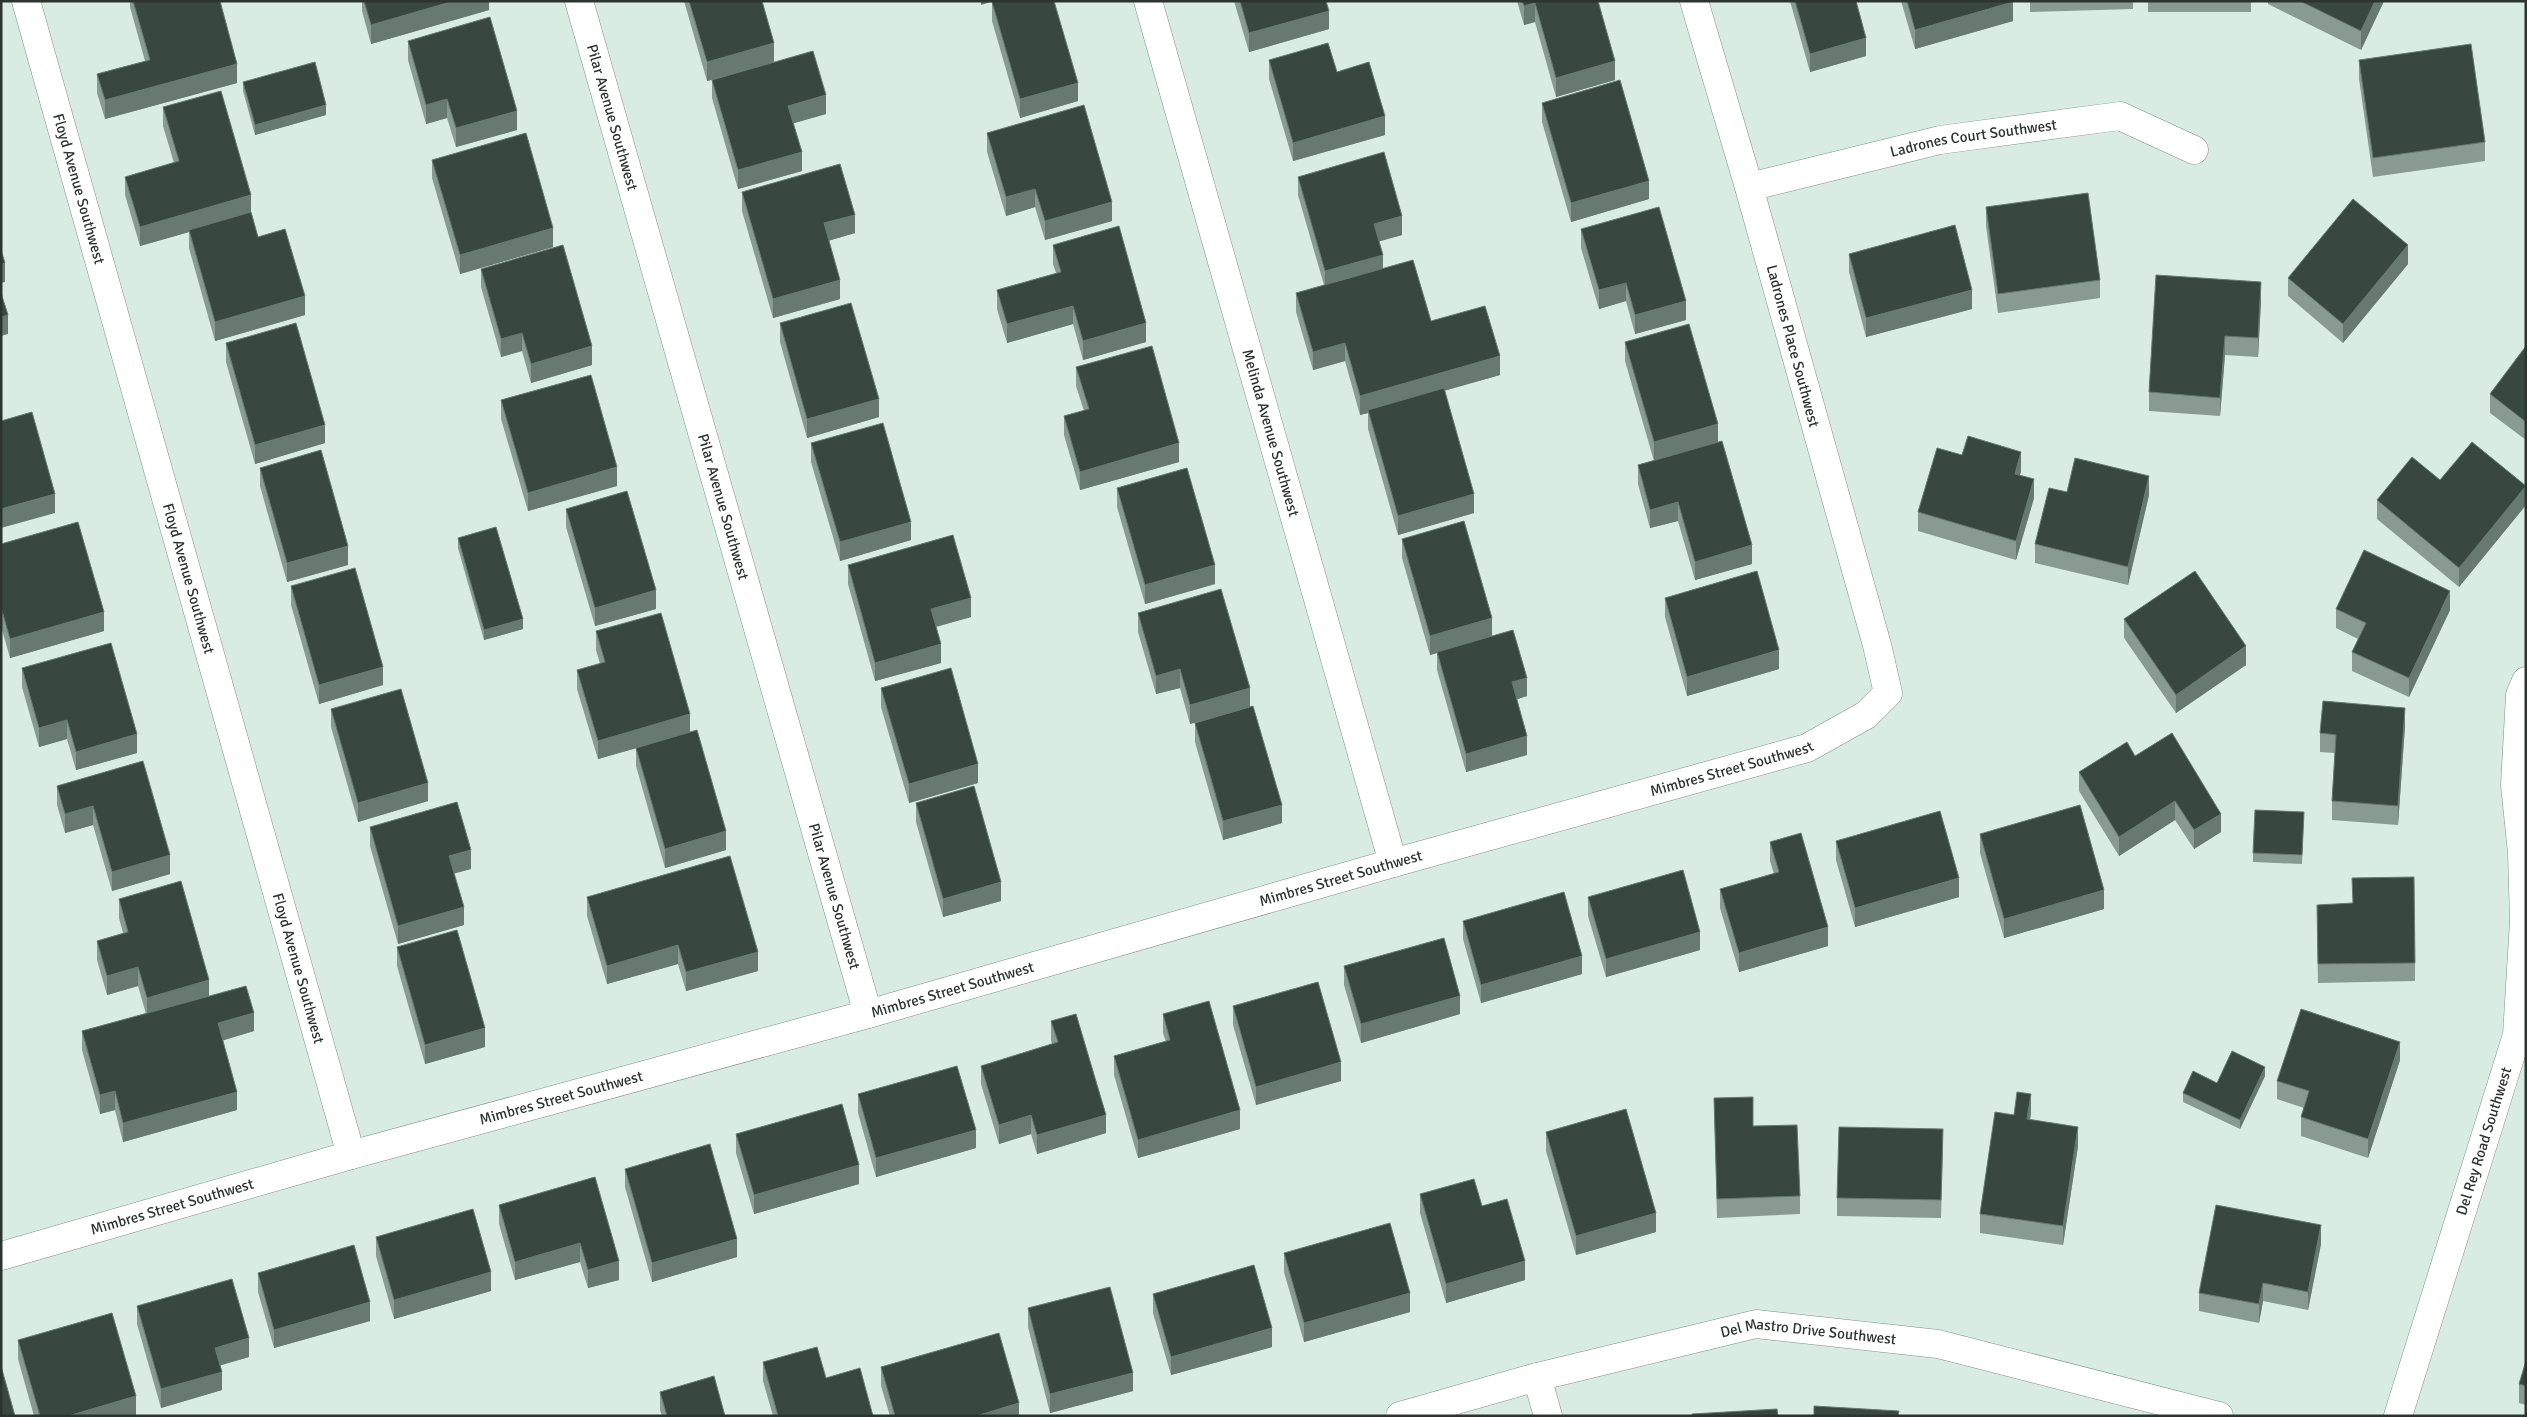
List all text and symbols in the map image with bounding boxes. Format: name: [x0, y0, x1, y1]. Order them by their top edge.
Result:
street label: Pilar Avenue Southwest: [583, 42, 642, 193]
street label: Floyd Avenue Southwest: [49, 111, 109, 266]
street label: Ladrones Court Southwest: [1888, 116, 2058, 161]
street label: Ladrones Place Southwest: [1763, 263, 1823, 429]
street label: Melinda Avenue Southwest: [1238, 347, 1303, 519]
street label: Pilar Avenue Southwest: [694, 432, 753, 582]
street label: Floyd Avenue Southwest: [159, 501, 218, 656]
street label: Mimbres Street Southwest: [1648, 737, 1817, 800]
street label: Pilar Avenue Southwest: [805, 821, 864, 971]
street label: Mimbres Street Southwest: [1257, 846, 1424, 910]
street label: Floyd Avenue Southwest: [269, 891, 328, 1046]
street label: Mimbres Street Southwest: [869, 958, 1036, 1022]
street label: Del Rey Road Southwest: [2452, 1065, 2515, 1217]
street label: Mimbres Street Southwest: [477, 1067, 645, 1129]
street label: Mimbres Street Southwest: [88, 1175, 256, 1239]
street label: Del Mastro Drive Southwest: [1718, 1315, 1897, 1348]

